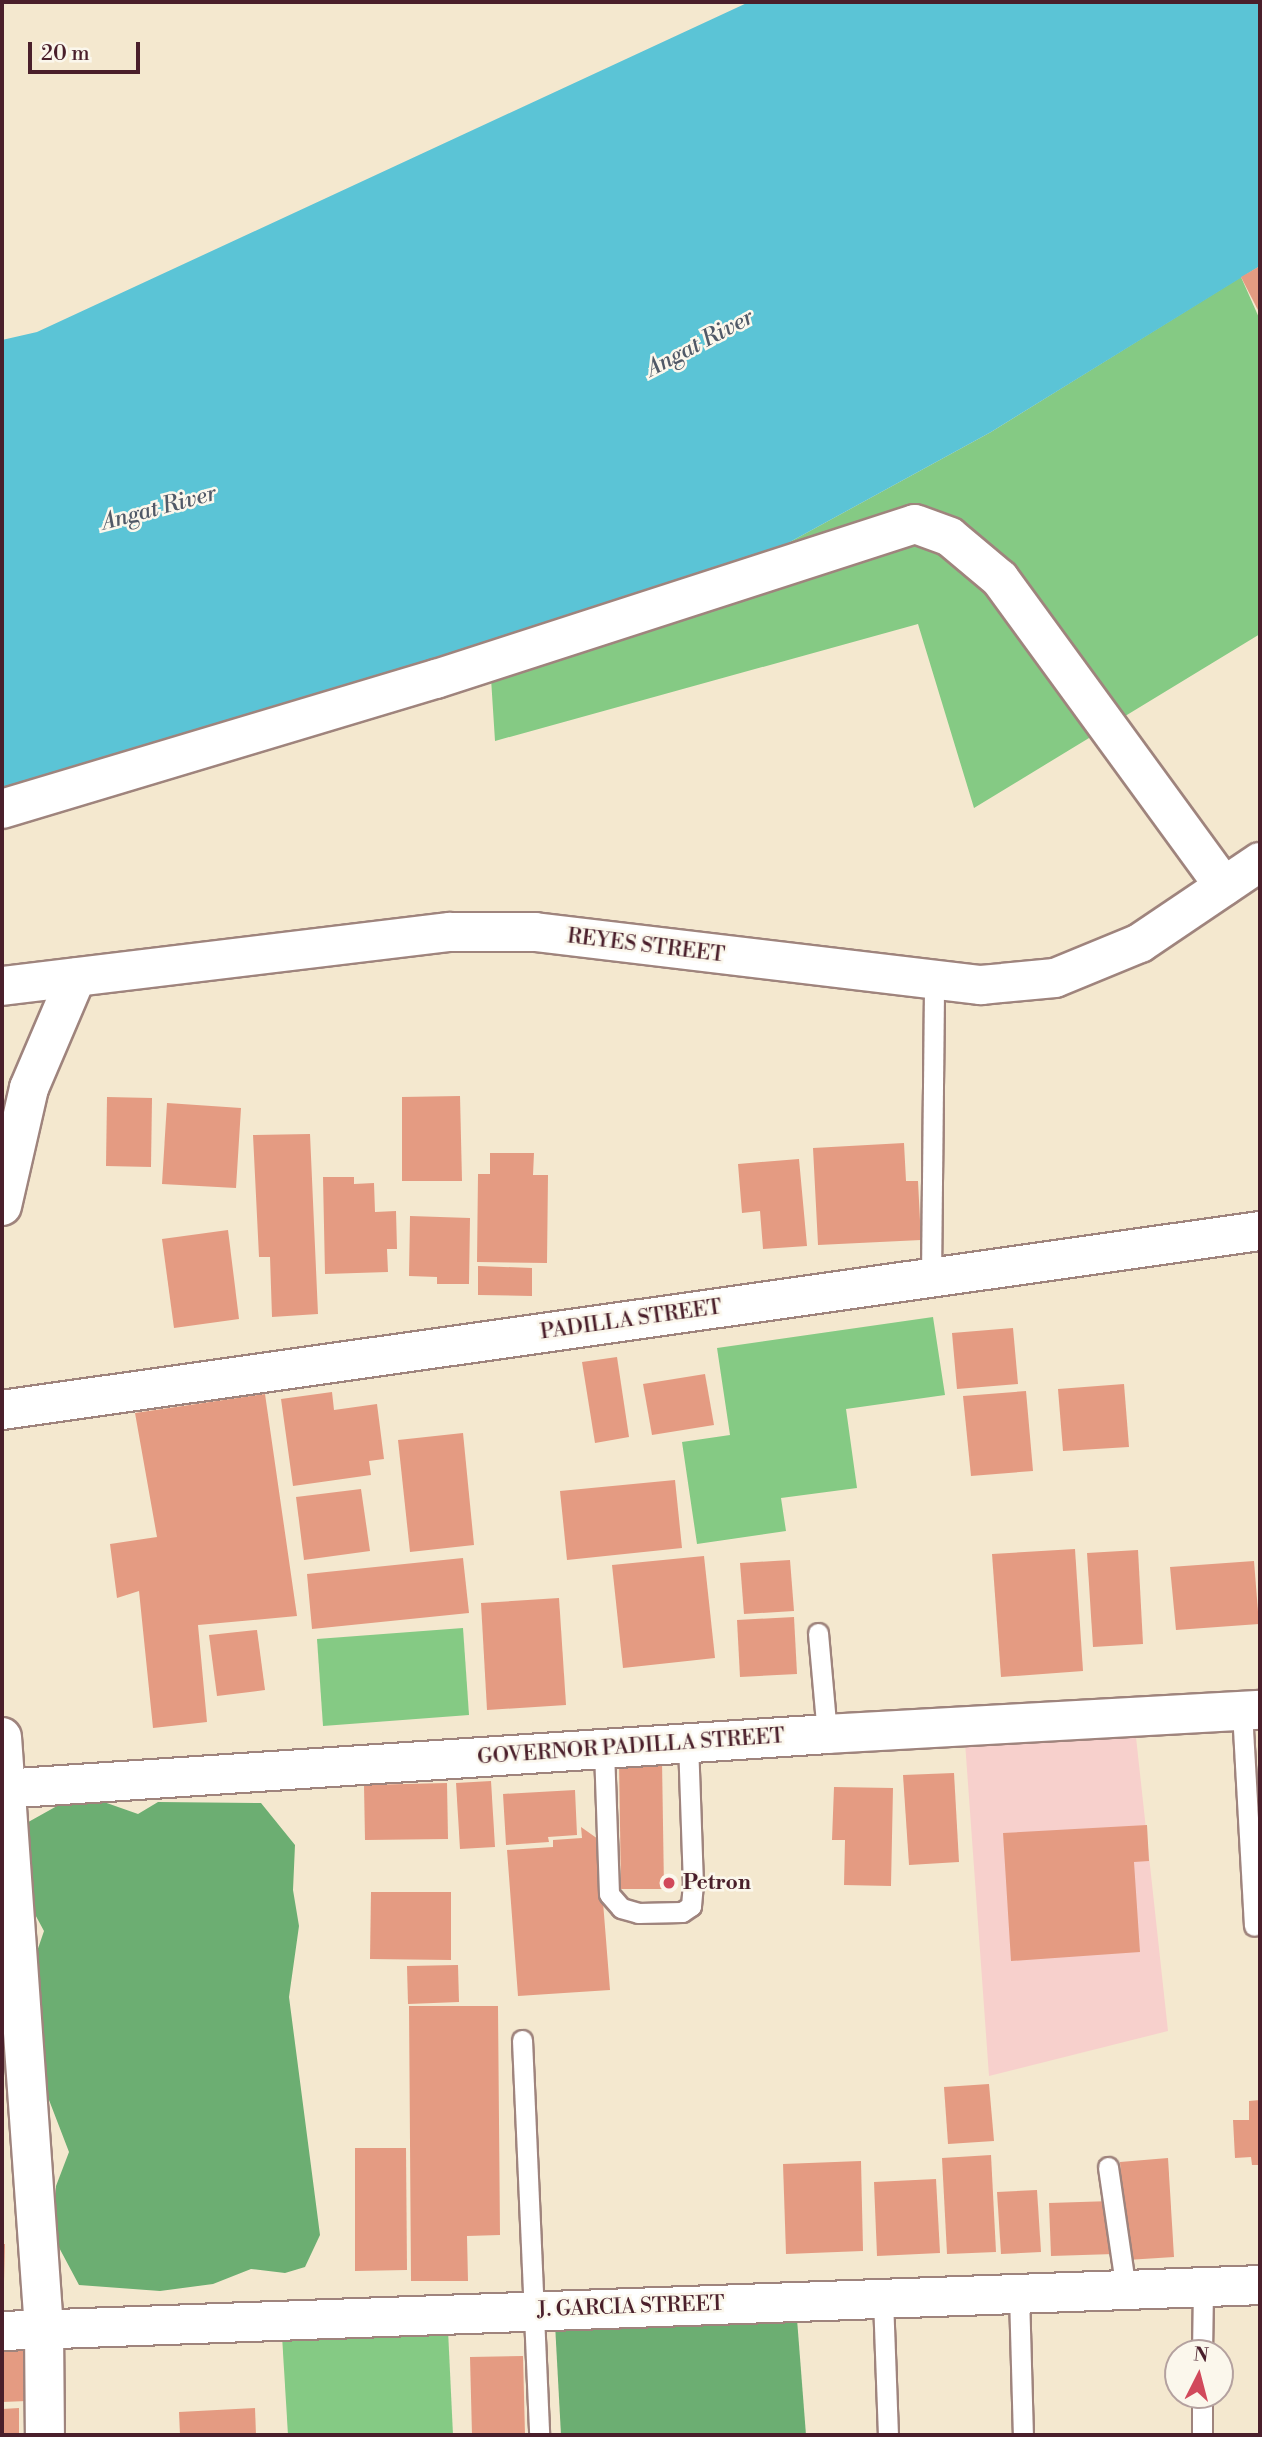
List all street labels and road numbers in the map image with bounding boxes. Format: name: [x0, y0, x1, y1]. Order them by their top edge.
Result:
street label: REYES STREET: [566, 924, 726, 968]
street label: PADILLA STREET: [539, 1295, 723, 1345]
street label: GOVERNOR PADILLA STREET: [476, 1724, 786, 1770]
street label: J. GARCIA STREET: [537, 2291, 725, 2323]

